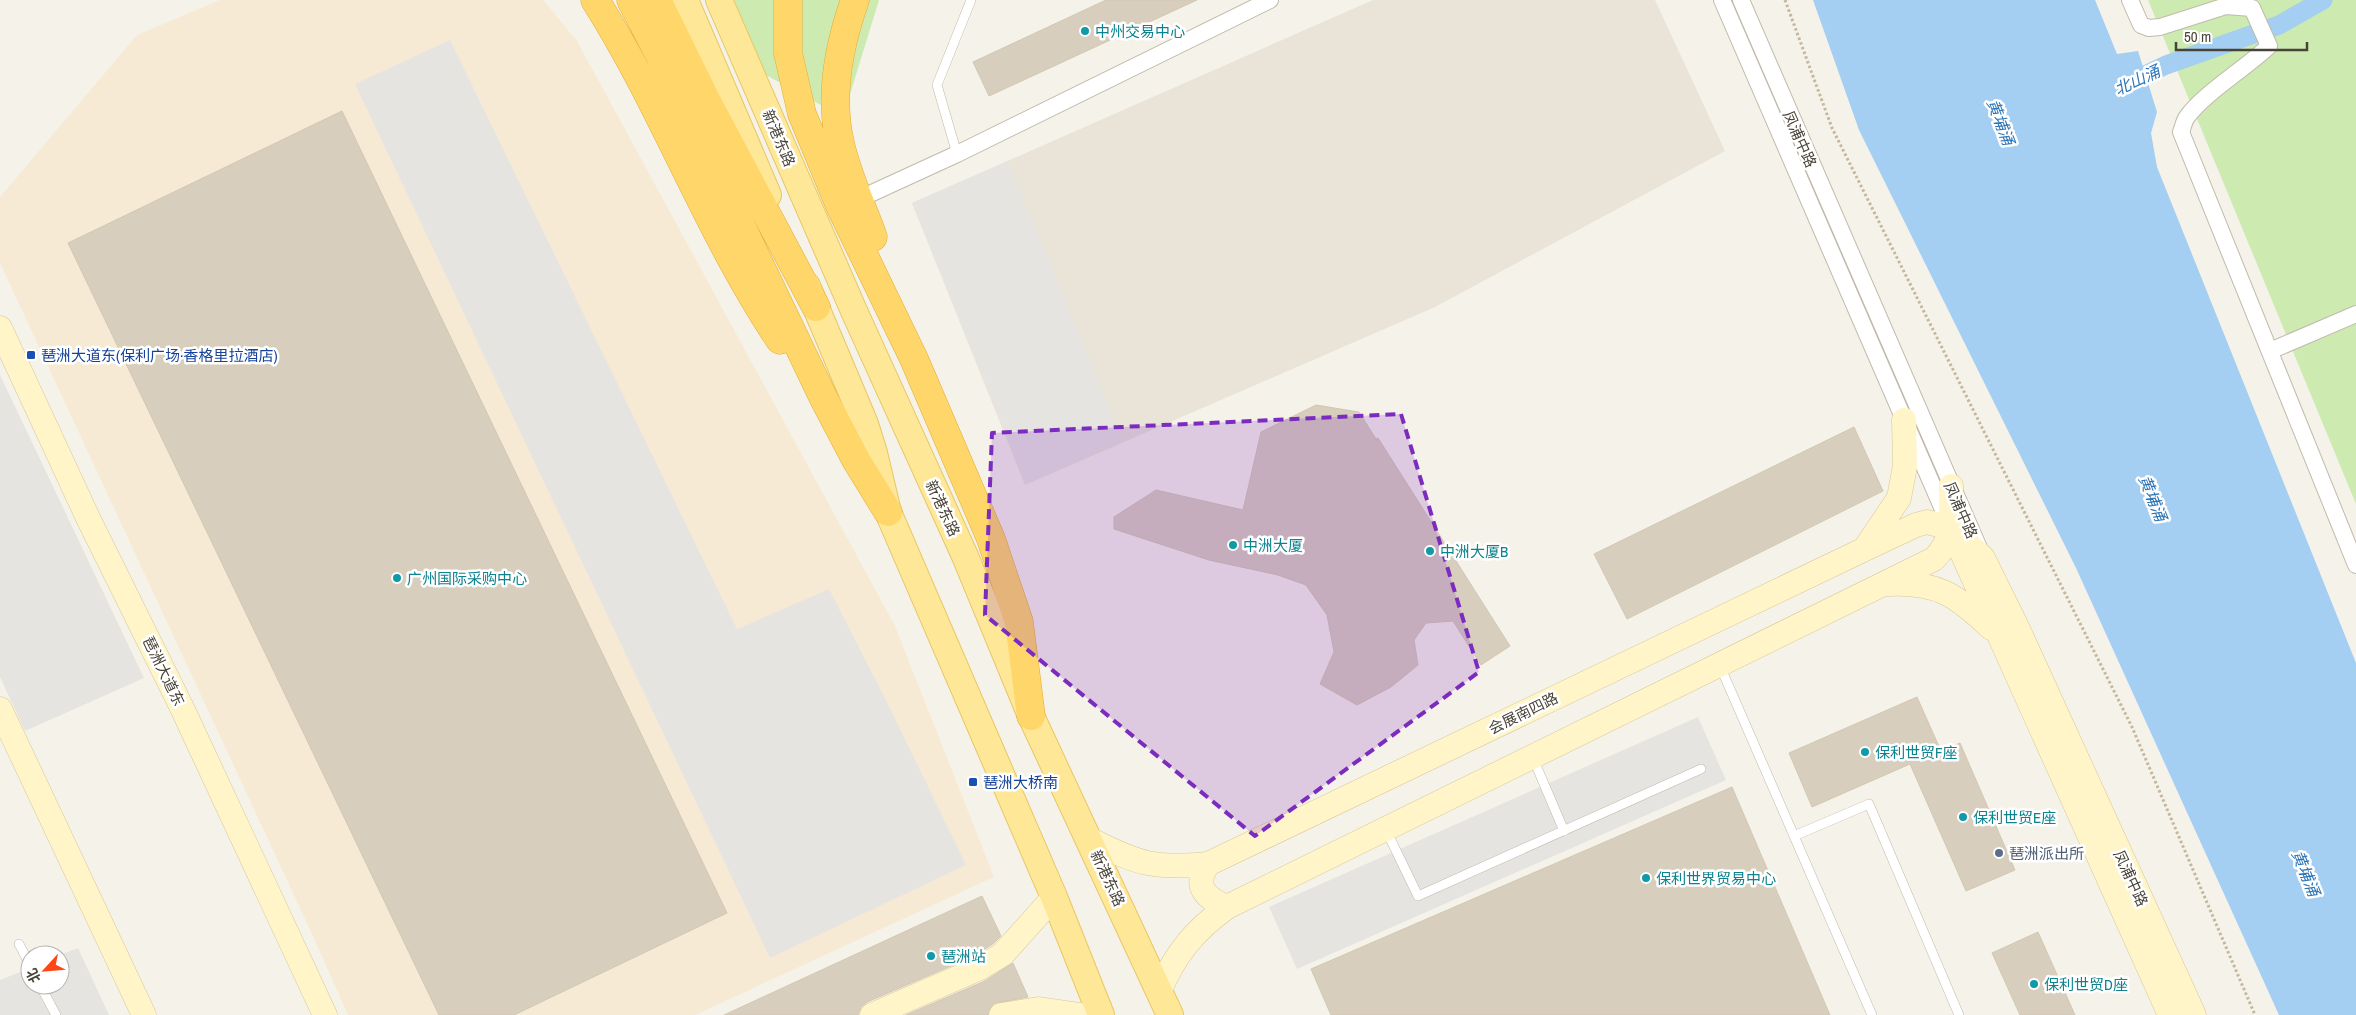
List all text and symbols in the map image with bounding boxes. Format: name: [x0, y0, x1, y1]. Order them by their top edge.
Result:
scale bar: [2176, 20, 2307, 52]
place label: 中州交易中心: [1095, 21, 1185, 42]
marker: 中州交易中心: [1079, 25, 1091, 37]
text: 50 m: [2184, 26, 2211, 47]
water label: 北山涌: [2111, 59, 2165, 100]
water label: 黄埔涌: [1982, 96, 2021, 150]
street label: 新港东路: [758, 106, 800, 170]
street label: 凤浦中路: [1778, 107, 1822, 171]
place label: 琶洲大道东(保利广场·香格里拉酒店): [41, 345, 278, 366]
marker: 琶洲大道东(保利广场·香格里拉酒店): [25, 349, 37, 361]
water label: 黄埔涌: [2134, 472, 2173, 526]
street label: 新港东路: [921, 476, 965, 540]
street label: 凤浦中路: [1939, 478, 1983, 542]
place label: 中洲大厦: [1243, 535, 1303, 556]
marker: 中洲大厦: [1227, 539, 1239, 551]
place label: 中洲大厦B: [1440, 541, 1508, 562]
marker: 中洲大厦B: [1424, 545, 1436, 557]
place label: 广州国际采购中心: [407, 568, 527, 589]
marker: 广州国际采购中心: [391, 572, 403, 584]
street label: 琶洲大道东: [138, 633, 190, 709]
street label: 会展南四路: [1485, 687, 1561, 739]
place label: 保利世贸F座: [1875, 742, 1958, 763]
marker: 保利世贸F座: [1859, 746, 1871, 758]
place label: 琶洲大桥南: [983, 772, 1058, 793]
marker: 琶洲大桥南: [967, 776, 979, 788]
place label: 保利世贸E座: [1973, 807, 2056, 828]
marker: 保利世贸E座: [1957, 811, 1969, 823]
place label: 琶洲派出所: [2009, 843, 2084, 864]
street label: 新港东路: [1086, 846, 1130, 910]
street label: 凤浦中路: [2109, 846, 2153, 910]
marker: 琶洲派出所: [1993, 847, 2005, 859]
water label: 黄埔涌: [2287, 847, 2326, 901]
place label: 保利世界贸易中心: [1656, 868, 1776, 889]
marker: 保利世界贸易中心: [1640, 872, 1652, 884]
north arrow: [20, 945, 70, 995]
place label: 琶洲站: [941, 946, 986, 967]
marker: 琶洲站: [925, 950, 937, 962]
text: 北: [22, 965, 44, 986]
place label: 保利世贸D座: [2044, 974, 2128, 995]
marker: 保利世贸D座: [2028, 978, 2040, 990]

